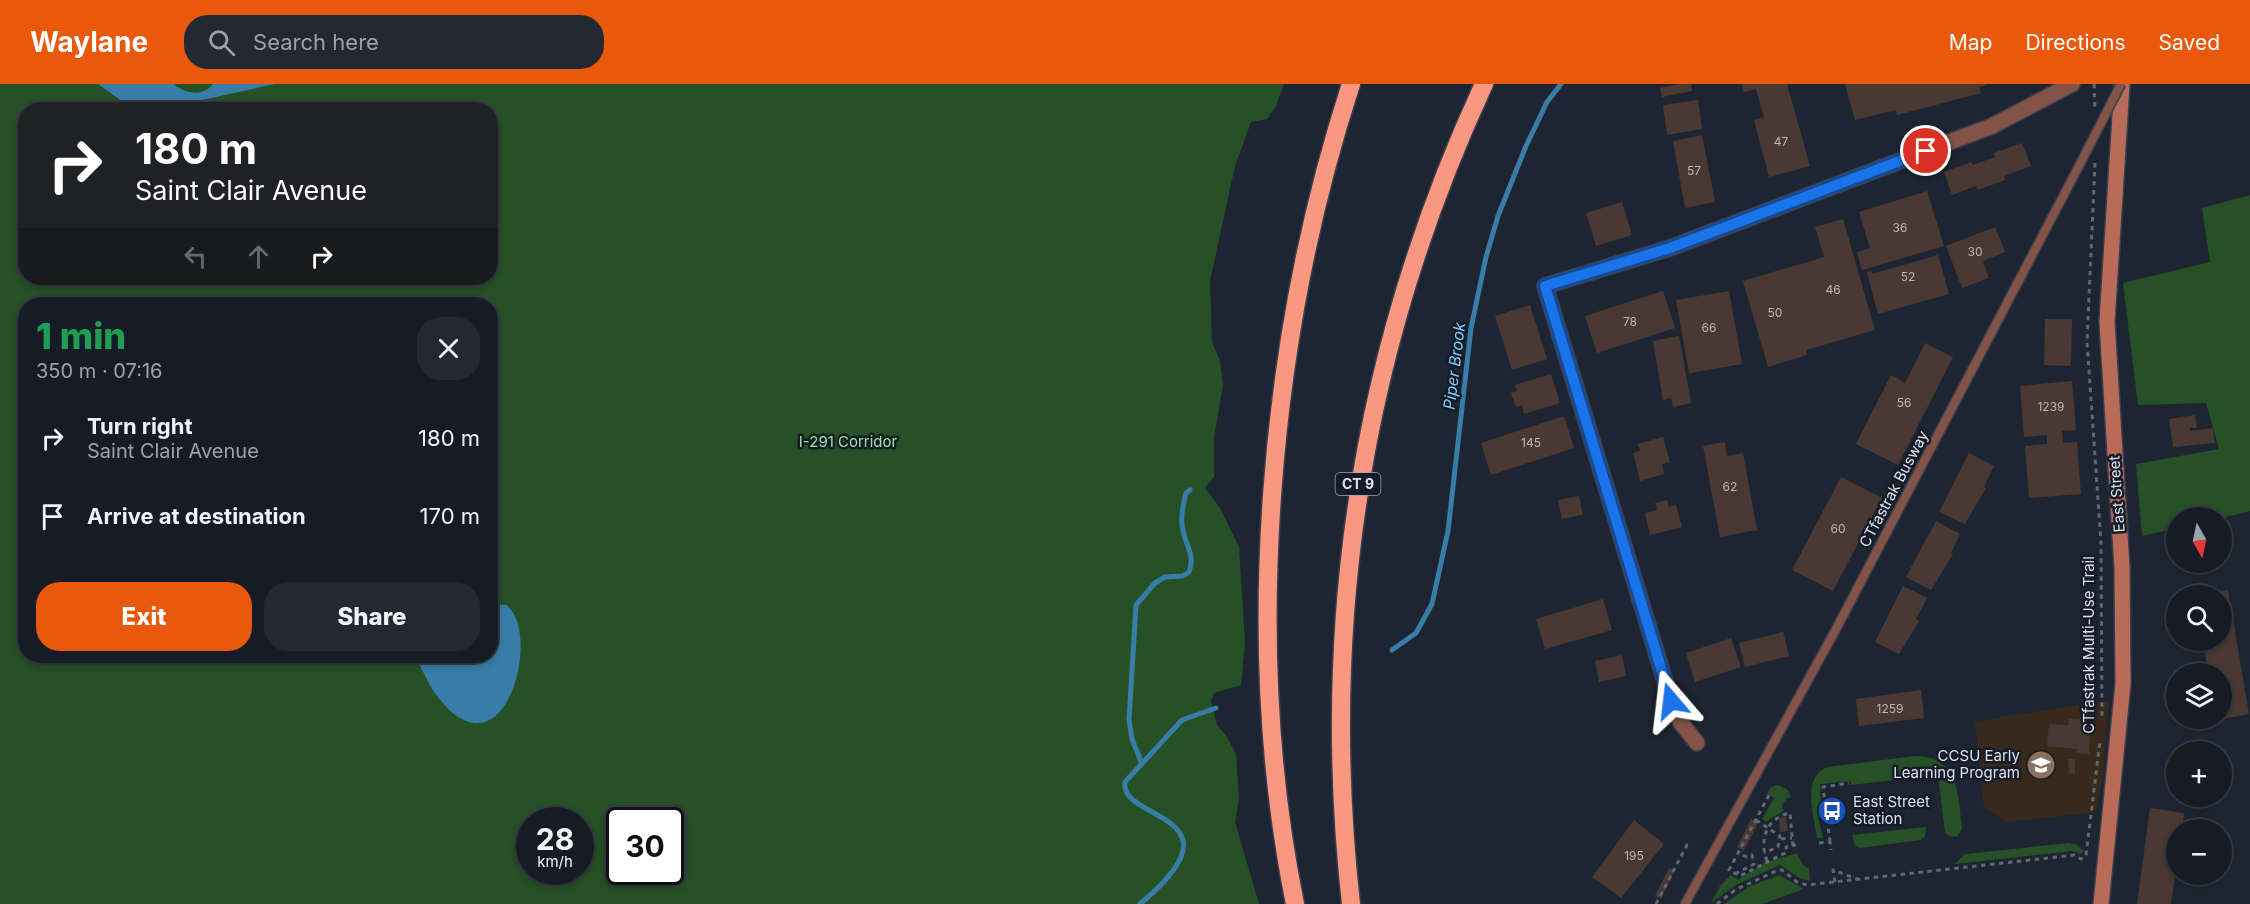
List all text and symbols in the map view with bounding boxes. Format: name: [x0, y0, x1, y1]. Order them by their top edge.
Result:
search box: [184, 15, 604, 69]
text: Waylane: [30, 25, 148, 59]
icon: search: [205, 26, 238, 59]
text: Search here: [253, 29, 379, 55]
text: Map: [1949, 30, 1992, 55]
text: Directions: [2025, 30, 2126, 55]
text: Saved: [2159, 30, 2220, 55]
text: 180 m: [135, 123, 257, 174]
pin: [1900, 125, 1951, 176]
icon: right: [36, 126, 114, 204]
house number: 47: [1774, 134, 1788, 149]
icon: arrive: [1909, 134, 1942, 167]
house number: 57: [1687, 163, 1701, 178]
text: Saint Clair Avenue: [135, 174, 367, 207]
house number: 36: [1893, 220, 1907, 235]
icon: left: [179, 240, 212, 273]
icon: ahead: [242, 240, 275, 273]
icon: right: [305, 240, 338, 273]
house number: 30: [1968, 244, 1982, 259]
house number: 52: [1901, 269, 1915, 284]
house number: 46: [1825, 282, 1841, 297]
house number: 50: [1768, 305, 1782, 320]
text: 1 min: [36, 314, 126, 358]
house number: 78: [1623, 314, 1637, 329]
button: close: [417, 317, 480, 380]
house number: 66: [1702, 320, 1716, 335]
water label: Piper Brook: [1439, 321, 1469, 411]
text: 350 m · 07:16: [36, 359, 162, 383]
house number: 56: [1897, 395, 1911, 410]
house number: 1239: [2037, 399, 2065, 414]
text: Turn right: [87, 413, 193, 439]
icon: right: [36, 422, 69, 455]
text: 180 m: [418, 425, 480, 451]
street label: CTfastrak Busway: [1855, 427, 1933, 550]
park label: I-291 Corridor: [799, 432, 898, 451]
house number: 145: [1521, 435, 1541, 450]
text: Saint Clair Avenue: [87, 439, 259, 463]
street label: East Street: [2104, 455, 2129, 533]
road number: CT 9: [1336, 473, 1380, 495]
house number: 62: [1723, 479, 1737, 494]
icon: arrive: [36, 500, 69, 533]
text: Arrive at destination: [87, 503, 306, 529]
text: 170 m: [420, 503, 480, 529]
north arrow: [2166, 507, 2232, 573]
map controls: [2166, 507, 2232, 885]
house number: 60: [1830, 521, 1846, 536]
street label: CTfastrak Multi-Use Trail: [2079, 556, 2098, 734]
button: Exit: [36, 582, 252, 651]
button: Share: [264, 582, 480, 651]
button: search: [2166, 585, 2232, 651]
button: layers: [2166, 663, 2232, 729]
position arrow: [1639, 669, 1703, 733]
house number: 1259: [1877, 701, 1903, 716]
button: +: [2166, 741, 2232, 807]
place label: CCSU Early Learning Program: [1893, 746, 2021, 782]
school or university icon: CCSU Early Learning Program: [2025, 749, 2057, 781]
place label: East Street Station: [1853, 792, 1930, 828]
bus stop icon: East Street Station: [1816, 795, 1848, 827]
speed limit sign: 30: [606, 807, 684, 885]
button: −: [2166, 819, 2232, 885]
text: 28: [536, 821, 574, 857]
house number: 195: [1624, 848, 1644, 863]
text: km/h: [537, 852, 573, 871]

